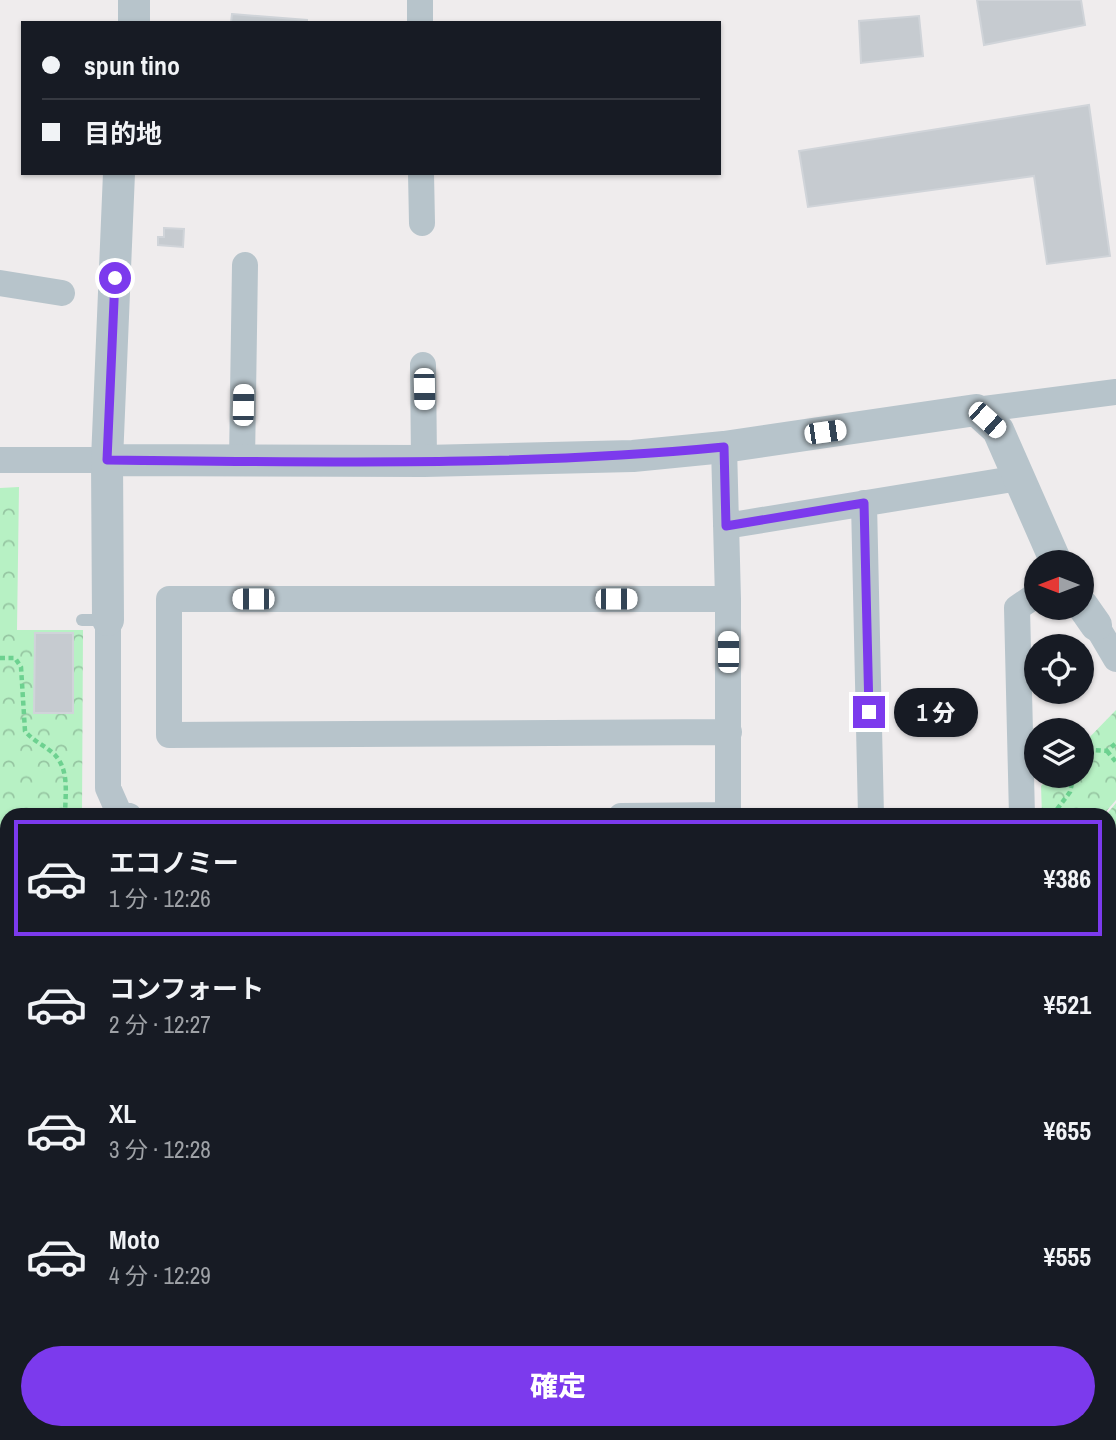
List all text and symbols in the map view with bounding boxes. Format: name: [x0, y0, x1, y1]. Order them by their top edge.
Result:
text: spun tino: [84, 48, 180, 83]
text: 目的地: [84, 116, 162, 151]
route start: [99, 262, 131, 294]
car: [414, 368, 435, 410]
car: [233, 384, 254, 426]
car: [965, 398, 1010, 442]
car: [803, 419, 848, 445]
north arrow: [1024, 550, 1094, 620]
map controls: [1024, 550, 1094, 788]
car: [233, 589, 275, 610]
car: [596, 589, 638, 610]
car: [718, 631, 739, 673]
button: locate: [1024, 634, 1094, 704]
callout: 1 分: [894, 688, 978, 736]
route end: [853, 696, 885, 728]
text: 1 分: [917, 697, 955, 728]
button: layers: [1024, 718, 1094, 788]
text: エコノミー: [109, 845, 239, 880]
icon: car: [25, 847, 88, 910]
text: ¥386: [1044, 861, 1091, 896]
text: 1 分 · 12:26: [109, 883, 211, 914]
text: コンフォート: [109, 971, 264, 1006]
icon: car: [25, 973, 88, 1036]
text: ¥521: [1044, 987, 1091, 1022]
text: 2 分 · 12:27: [109, 1009, 211, 1040]
text: XL: [109, 1096, 136, 1131]
icon: car: [25, 1099, 88, 1162]
text: ¥655: [1044, 1113, 1091, 1148]
text: 3 分 · 12:28: [109, 1134, 211, 1165]
text: Moto: [109, 1222, 160, 1257]
icon: car: [25, 1225, 88, 1288]
text: ¥555: [1044, 1239, 1091, 1274]
text: 4 分 · 12:29: [109, 1260, 211, 1291]
button: 確定: [21, 1346, 1095, 1426]

